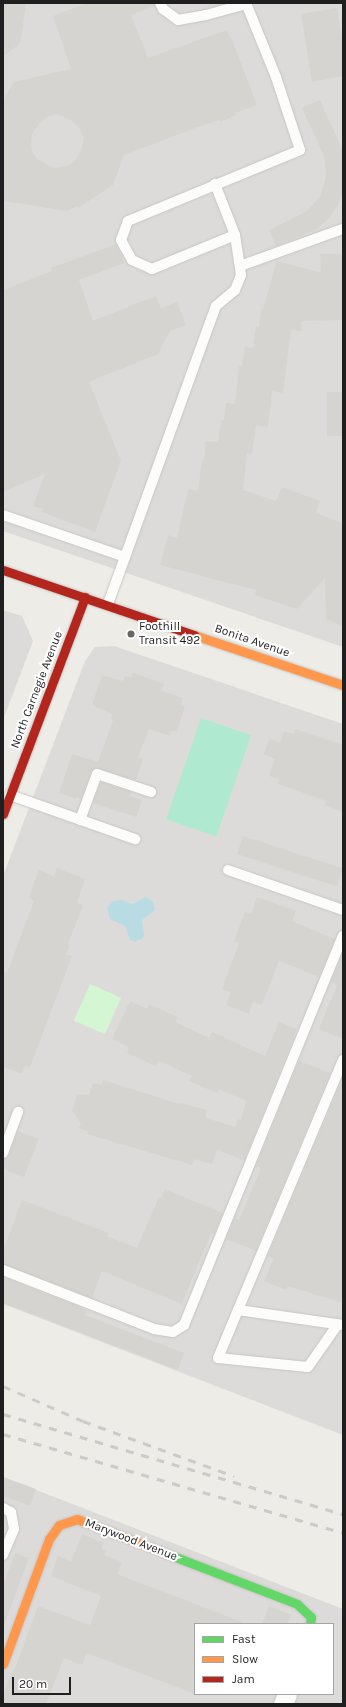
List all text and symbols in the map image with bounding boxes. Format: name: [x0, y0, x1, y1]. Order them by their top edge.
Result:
place label: Foothill Transit 492: [139, 620, 200, 648]
street label: Bonita Avenue: [213, 621, 291, 661]
street label: North Carnegie Avenue: [8, 629, 66, 751]
marker: Foothill Transit 492: [126, 629, 136, 639]
street label: Marywood Avenue: [83, 1516, 179, 1564]
legend: [194, 1623, 334, 1695]
text: Fast: [232, 1632, 255, 1646]
text: Slow: [232, 1652, 258, 1666]
scale bar: [14, 1669, 73, 1695]
text: Jam: [232, 1672, 255, 1686]
text: 20 m: [19, 1677, 47, 1691]

